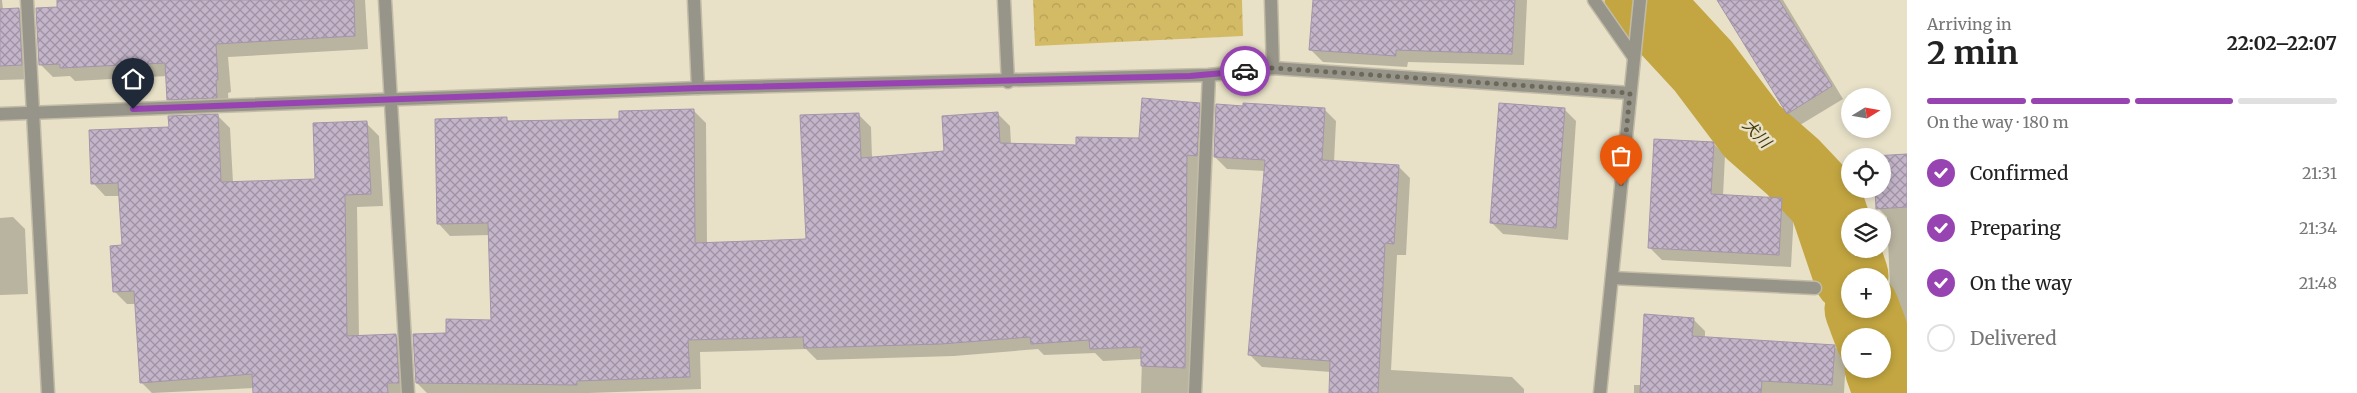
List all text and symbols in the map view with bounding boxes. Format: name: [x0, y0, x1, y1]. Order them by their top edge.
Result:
text: Arriving in: [1927, 14, 2012, 34]
text: 22:02–22:07: [2227, 31, 2337, 55]
text: 2 min: [1927, 33, 2018, 73]
courier: [1220, 46, 1270, 96]
icon: car: [1231, 57, 1259, 85]
pin: [112, 58, 154, 109]
icon: home: [119, 65, 147, 93]
north arrow: [1841, 88, 1891, 138]
map controls: [1841, 88, 1891, 378]
text: On the way · 180 m: [1927, 112, 2069, 132]
water label: 犬川: [1739, 115, 1777, 153]
pin: [1600, 135, 1642, 186]
icon: bag: [1607, 142, 1635, 170]
button: locate: [1841, 148, 1891, 198]
icon: check: [1927, 159, 1955, 187]
text: Confirmed: [1970, 161, 2068, 185]
text: 21:31: [2302, 163, 2337, 183]
button: layers: [1841, 208, 1891, 258]
icon: check: [1927, 214, 1955, 242]
text: Preparing: [1970, 216, 2061, 240]
text: 21:34: [2299, 218, 2337, 238]
button: +: [1841, 268, 1891, 318]
icon: check: [1927, 269, 1955, 297]
text: On the way: [1970, 271, 2072, 295]
text: 21:48: [2299, 273, 2337, 293]
text: Delivered: [1970, 326, 2057, 350]
button: −: [1841, 328, 1891, 378]

